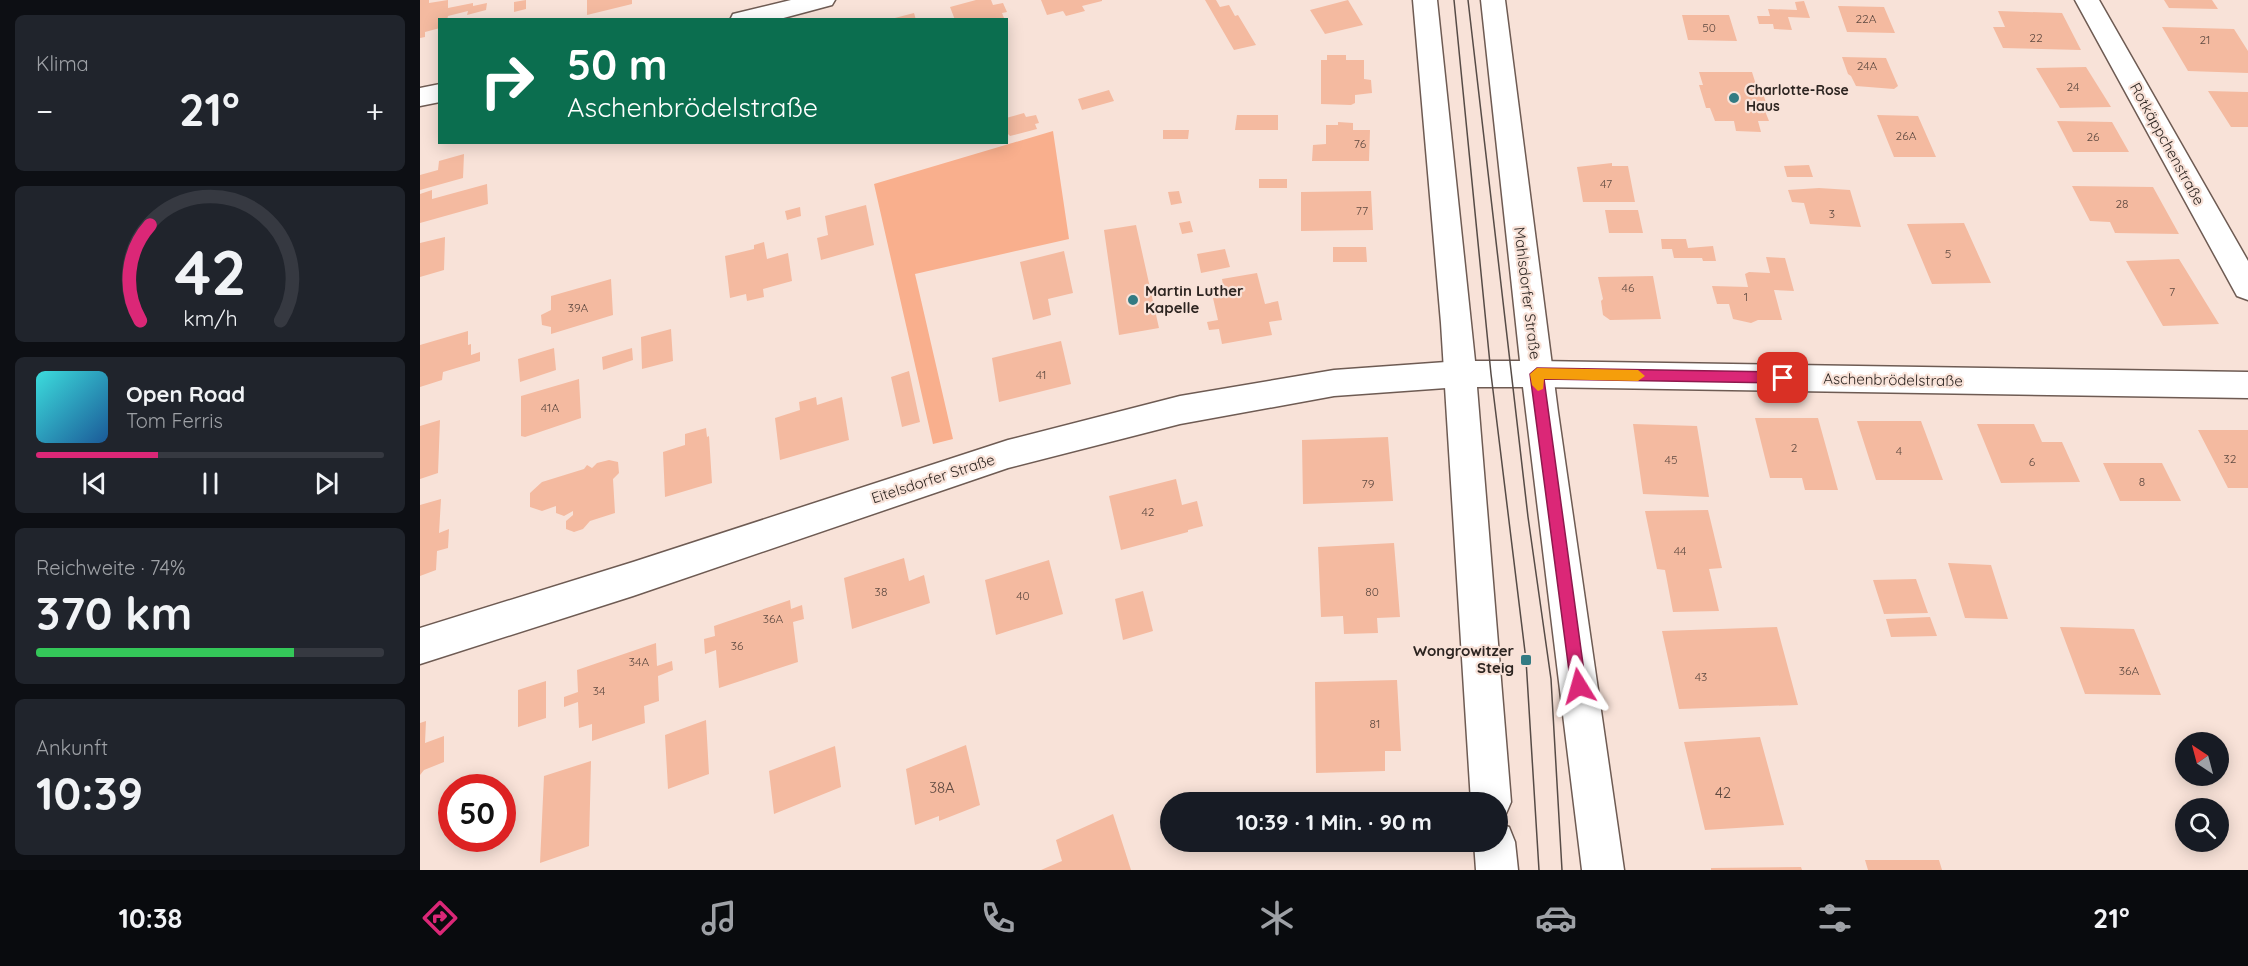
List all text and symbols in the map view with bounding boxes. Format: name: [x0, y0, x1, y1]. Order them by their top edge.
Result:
house number: 22A: [1855, 11, 1877, 26]
house number: 50: [1702, 20, 1716, 35]
house number: 22: [2029, 30, 2043, 45]
house number: 21: [2199, 32, 2211, 47]
text: 50 m: [567, 38, 667, 91]
icon: right: [468, 42, 546, 120]
text: Klima: [36, 51, 89, 76]
house number: 24A: [1857, 58, 1878, 73]
house number: 24: [2067, 79, 2079, 94]
street label: Rotkäppchenstraße: [2126, 79, 2209, 208]
text: 21°: [179, 81, 240, 137]
place label: Charlotte-Rose Haus: [1746, 81, 1849, 115]
text: −: [36, 90, 53, 131]
text: +: [365, 90, 384, 131]
text: Aschenbrödelstraße: [567, 90, 818, 124]
marker: Charlotte-Rose Haus: [1727, 91, 1741, 105]
house number: 26A: [1896, 128, 1917, 143]
house number: 26: [2086, 129, 2100, 144]
house number: 76: [1354, 136, 1367, 151]
house number: 47: [1600, 176, 1612, 191]
house number: 28: [2115, 196, 2129, 211]
house number: 77: [1356, 203, 1368, 218]
house number: 3: [1829, 206, 1835, 221]
street label: Mahlsdorfer Straße: [1510, 226, 1545, 360]
text: 42: [174, 233, 246, 311]
house number: 5: [1945, 246, 1951, 261]
house number: 46: [1622, 280, 1635, 295]
place label: Martin Luther Kapelle: [1145, 281, 1244, 317]
house number: 7: [2169, 284, 2175, 299]
house number: 1: [1744, 289, 1748, 304]
marker: Martin Luther Kapelle: [1126, 293, 1140, 307]
house number: 39A: [568, 300, 589, 315]
text: km/h: [183, 305, 237, 331]
pin: [1757, 352, 1808, 403]
icon: arrive: [1766, 361, 1799, 394]
house number: 41: [1036, 367, 1046, 382]
street label: Aschenbrödelstraße: [1823, 369, 1963, 390]
text: Open Road: [126, 380, 245, 408]
house number: 41A: [541, 400, 559, 415]
text: Tom Ferris: [126, 408, 223, 433]
house number: 2: [1791, 440, 1798, 455]
house number: 4: [1896, 443, 1902, 458]
street label: Eitelsdorfer Straße: [869, 450, 997, 507]
house number: 32: [2224, 451, 2237, 466]
house number: 45: [1665, 452, 1677, 467]
house number: 6: [2029, 454, 2036, 469]
icon: previous: [78, 467, 111, 500]
icon: pause: [194, 467, 227, 500]
icon: next: [310, 467, 343, 500]
house number: 8: [2139, 474, 2145, 489]
house number: 79: [1362, 476, 1375, 491]
house number: 42: [1142, 504, 1155, 519]
house number: 44: [1674, 543, 1686, 558]
text: Reichweite · 74%: [36, 555, 186, 580]
house number: 38: [875, 584, 887, 599]
house number: 80: [1365, 584, 1379, 599]
text: 370 km: [36, 585, 192, 641]
house number: 40: [1016, 588, 1030, 603]
house number: 36A: [763, 611, 783, 626]
house number: 36: [731, 638, 744, 653]
place label: Wongrowitzer Steig: [1413, 641, 1514, 677]
marker: Wongrowitzer Steig: [1519, 653, 1533, 667]
house number: 34A: [629, 654, 649, 669]
position arrow: [1547, 654, 1611, 718]
house number: 36A: [2119, 663, 2139, 678]
house number: 43: [1695, 669, 1707, 684]
house number: 34: [593, 683, 605, 698]
house number: 81: [1370, 716, 1380, 731]
north arrow: [2175, 732, 2229, 786]
map controls: [2175, 732, 2229, 852]
text: Ankunft: [36, 735, 108, 760]
text: 10:39: [36, 765, 143, 821]
speed limit sign: 50: [438, 774, 516, 852]
house number: 38A: [929, 778, 955, 797]
house number: 42: [1715, 783, 1731, 802]
button: search: [2175, 798, 2229, 852]
text: 10:39 · 1 Min. · 90 m: [1236, 808, 1432, 836]
icon: directions: [419, 897, 461, 939]
icon: music: [698, 897, 740, 939]
icon: phone: [977, 897, 1019, 939]
icon: climate: [1256, 897, 1298, 939]
icon: car: [1535, 897, 1577, 939]
icon: filters: [1814, 897, 1856, 939]
text: 10:38: [118, 901, 182, 935]
text: 21°: [2093, 901, 2130, 935]

